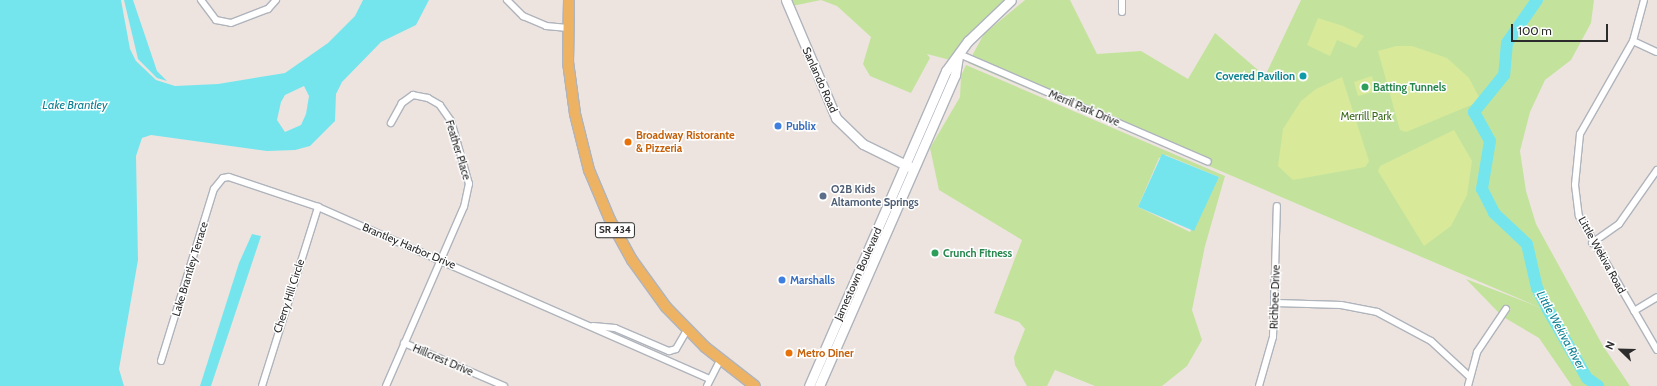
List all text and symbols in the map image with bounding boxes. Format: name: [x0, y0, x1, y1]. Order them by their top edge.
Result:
scale bar: [1513, 16, 1610, 42]
text: 100 m: [1518, 23, 1552, 38]
street label: Sanlando Road: [800, 45, 840, 115]
place label: Covered Pavilion: [1216, 69, 1295, 83]
marker: Covered Pavilion: [1298, 71, 1308, 81]
place label: Batting Tunnels: [1373, 80, 1446, 94]
marker: Batting Tunnels: [1360, 82, 1370, 92]
street label: Merril Park Drive: [1047, 87, 1121, 129]
water label: Lake Brantley: [42, 98, 108, 112]
park label: Merrill Park: [1340, 109, 1392, 123]
street label: Feather Place: [443, 118, 473, 182]
place label: Publix: [786, 119, 816, 133]
marker: Publix: [773, 121, 783, 131]
place label: Broadway Ristorante & Pizzeria: [636, 129, 735, 155]
marker: Broadway Ristorante & Pizzeria: [623, 137, 633, 147]
place label: O2B Kids Altamonte Springs: [831, 183, 919, 209]
marker: O2B Kids Altamonte Springs: [818, 191, 828, 201]
street label: Little Wekiva Road: [1575, 214, 1629, 296]
street label: Lake Brantley Terrace: [169, 220, 211, 318]
street label: Brantley Harbor Drive: [360, 220, 458, 272]
road number: SR 434: [594, 222, 636, 238]
street label: Jamestown Boulevard: [832, 225, 884, 323]
place label: Crunch Fitness: [943, 246, 1012, 260]
marker: Crunch Fitness: [930, 248, 940, 258]
street label: Cherry Hill Circle: [271, 257, 307, 335]
street label: Richbee Drive: [1267, 265, 1283, 329]
place label: Marshalls: [790, 273, 835, 287]
marker: Marshalls: [777, 275, 787, 285]
water label: Little Wekiva River: [1534, 288, 1588, 372]
north arrow: [1601, 330, 1641, 370]
text: N: [1602, 339, 1618, 352]
street label: Hillcrest Drive: [411, 341, 475, 379]
place label: Metro Diner: [797, 346, 854, 360]
marker: Metro Diner: [784, 348, 794, 358]

